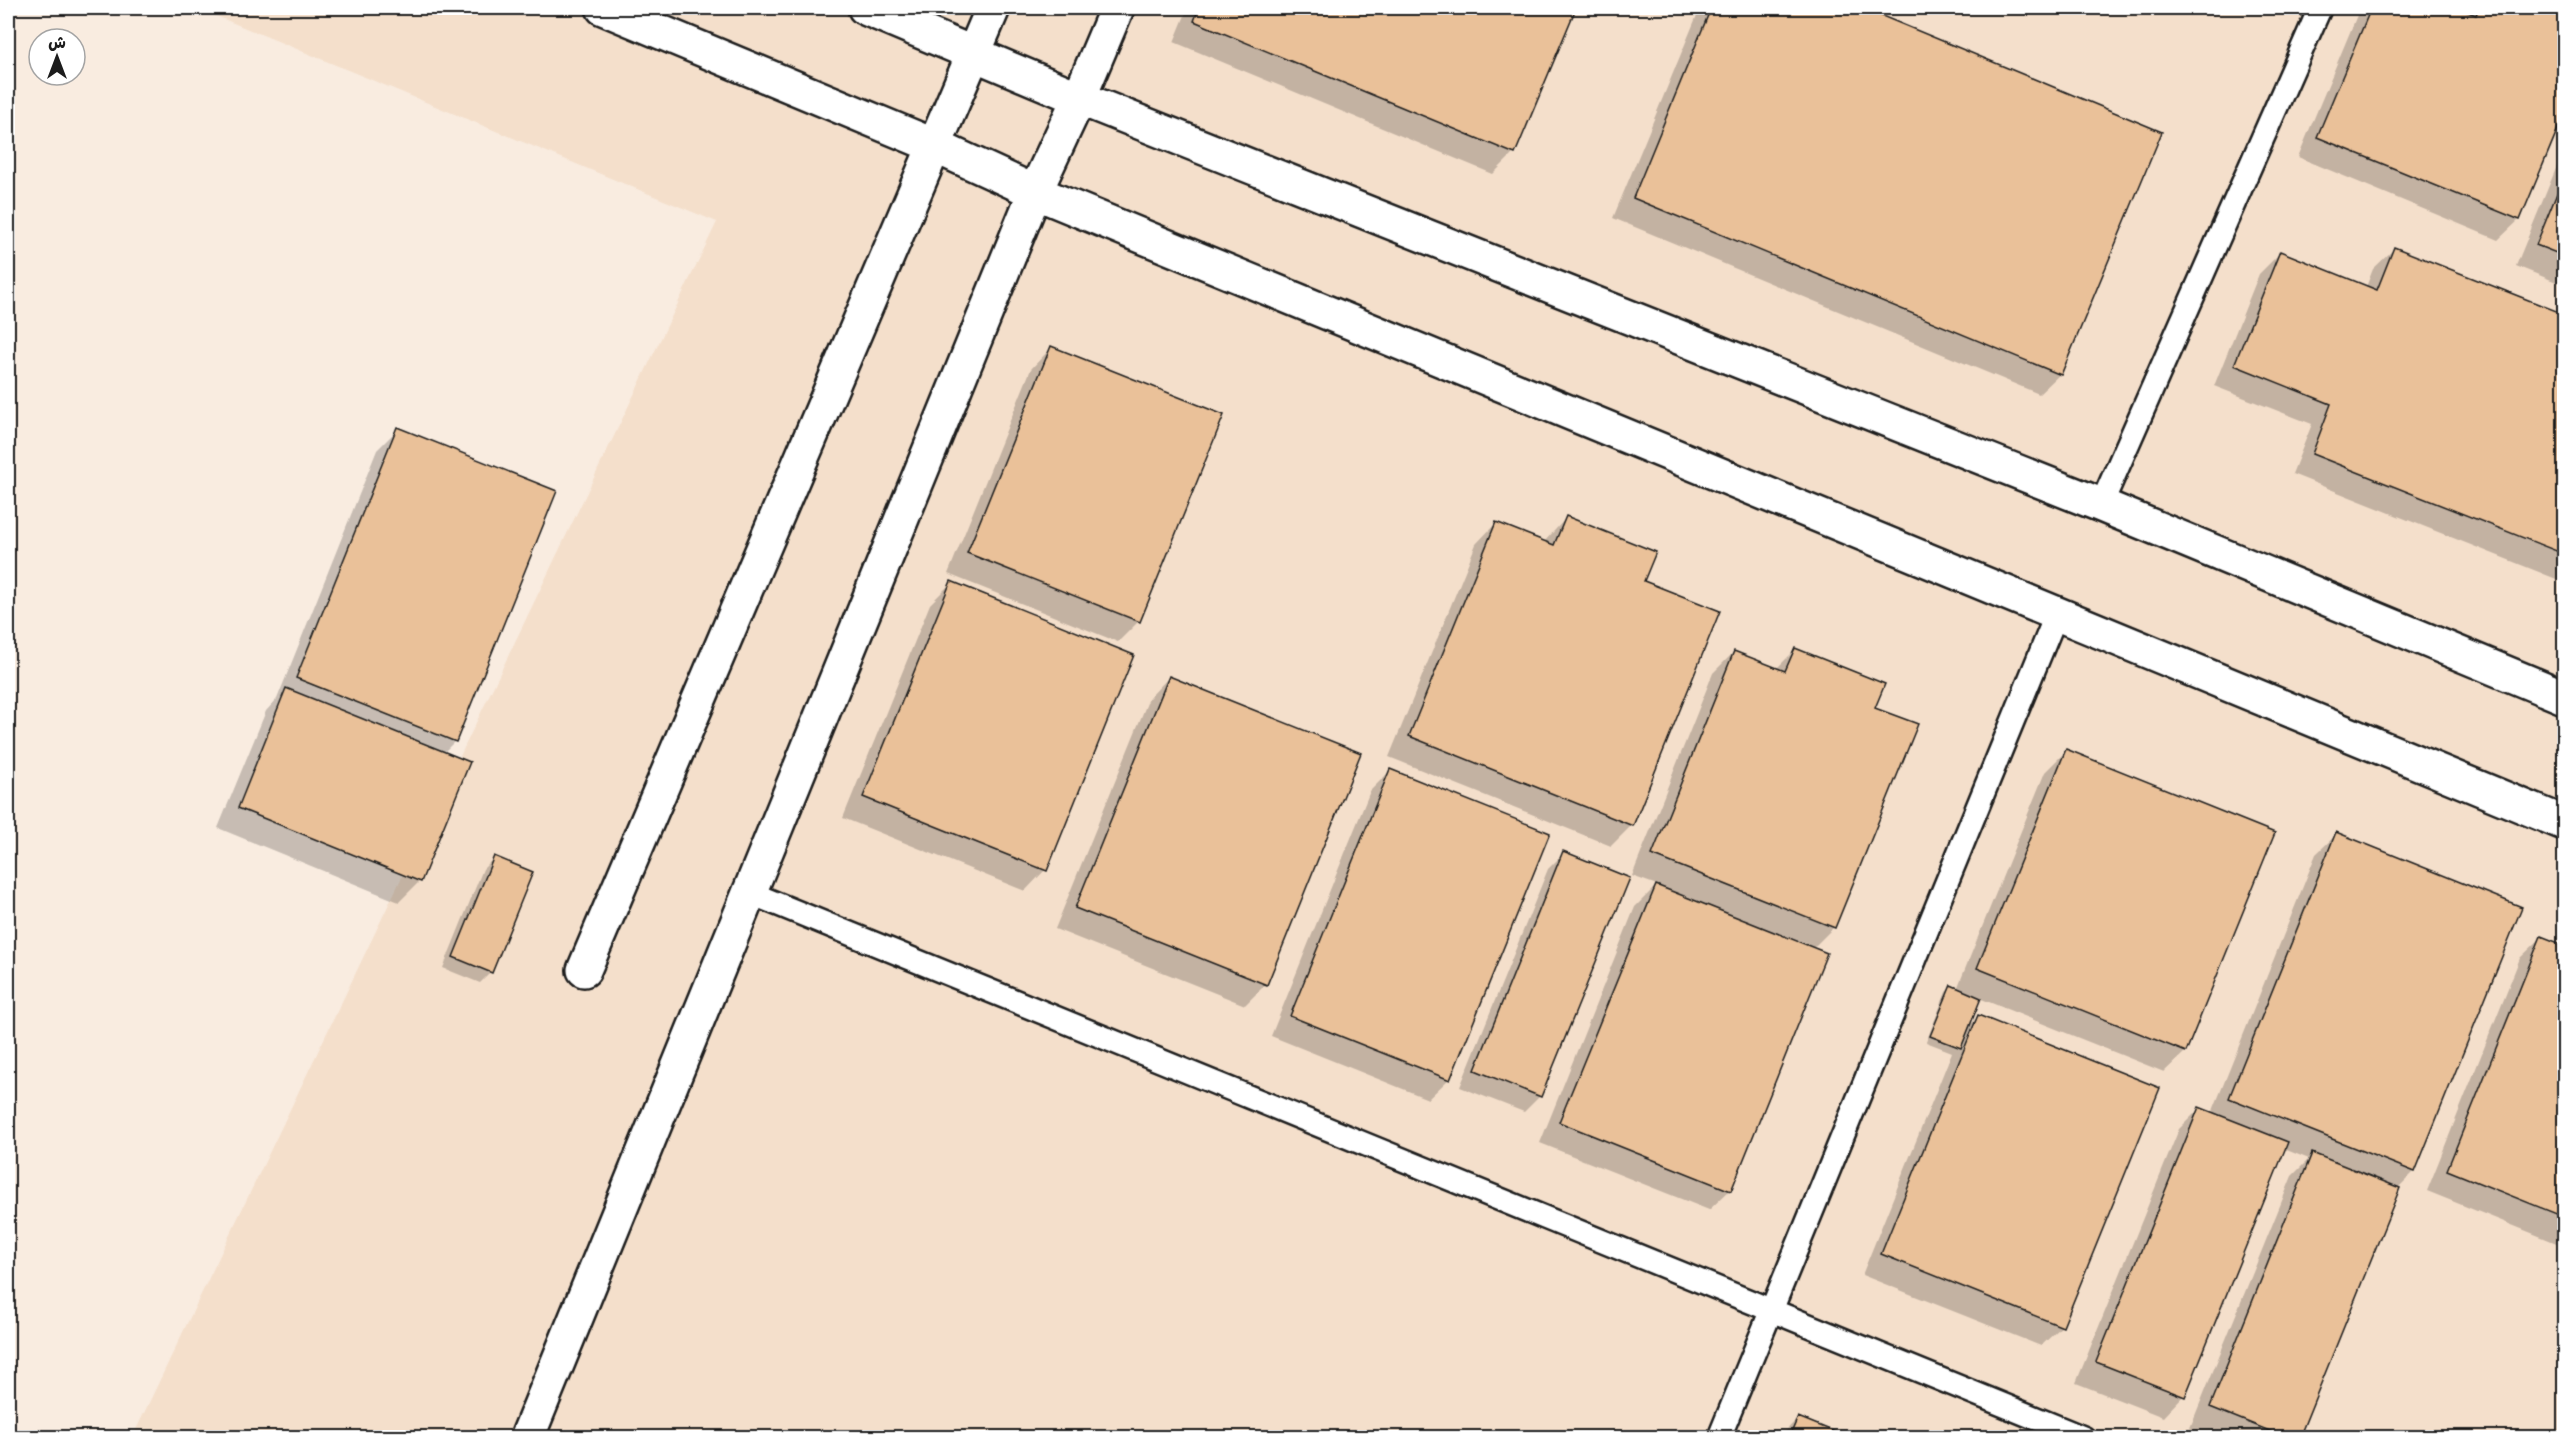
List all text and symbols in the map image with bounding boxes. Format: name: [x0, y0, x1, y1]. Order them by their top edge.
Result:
north arrow: [27, 27, 87, 87]
text: ش: [48, 33, 66, 56]

